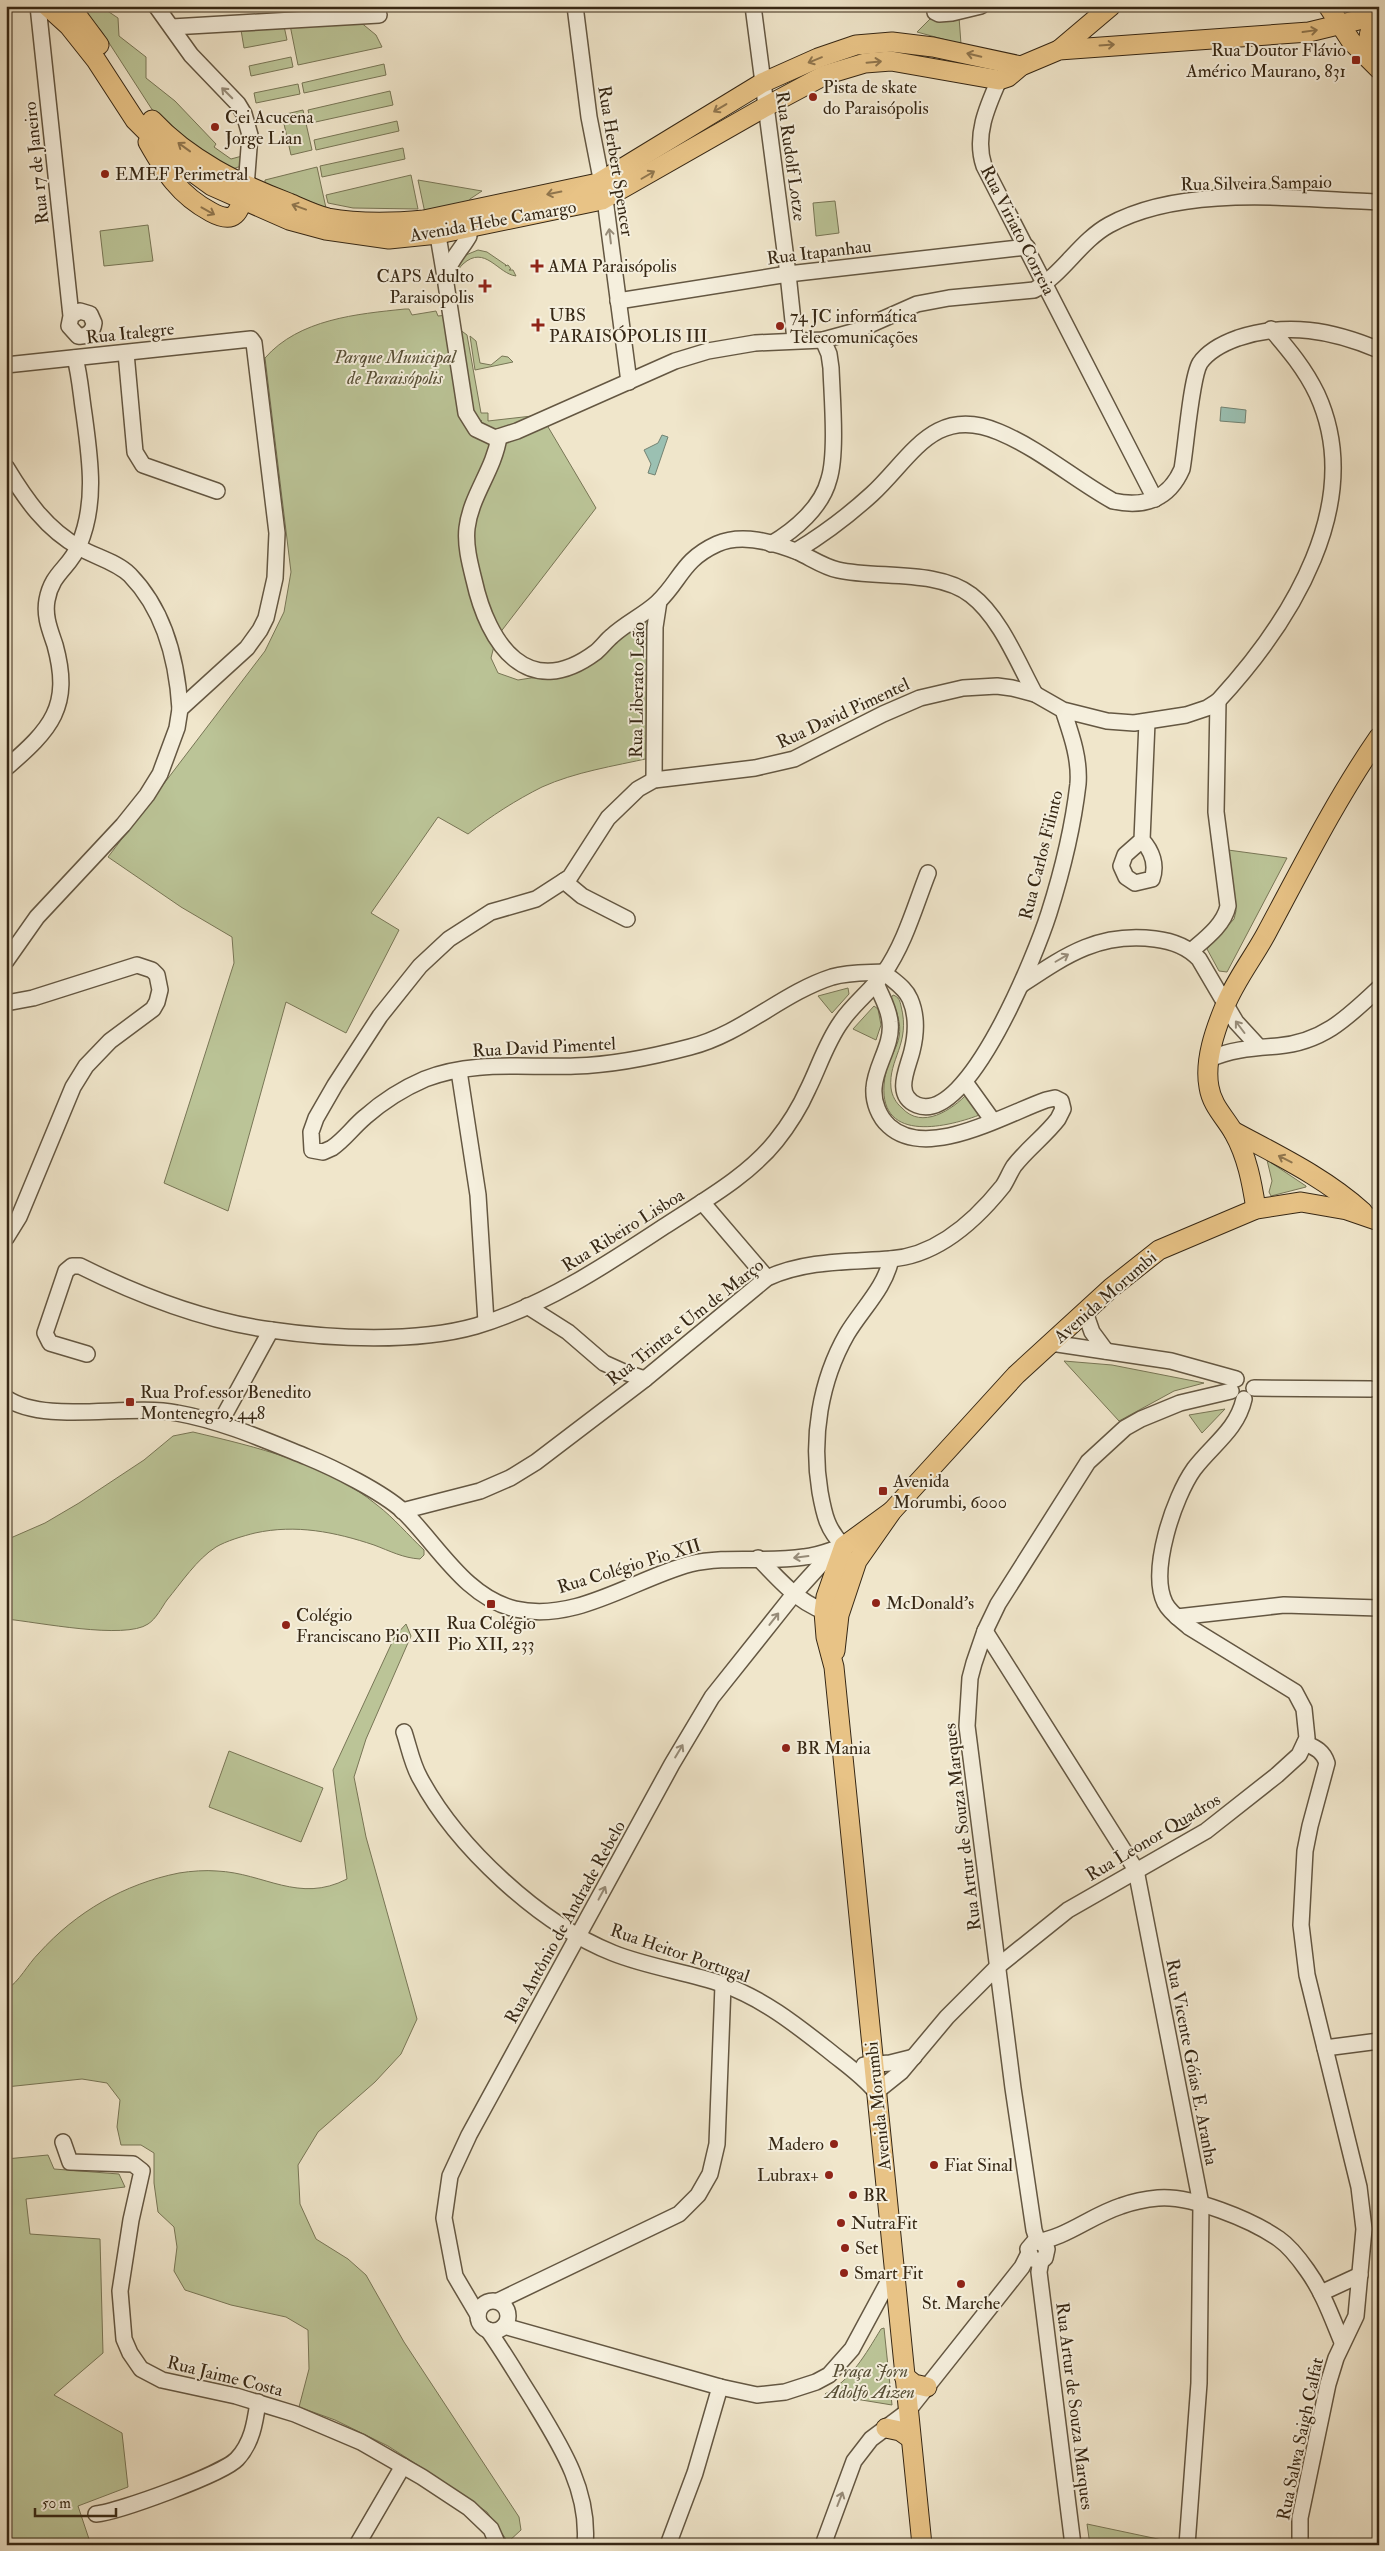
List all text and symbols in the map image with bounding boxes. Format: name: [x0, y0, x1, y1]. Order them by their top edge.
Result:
one-way arrow: [1302, 26, 1318, 36]
place label: Rua Doutor Flávio Américo Maurano, 831: [1185, 39, 1346, 83]
one-way arrow: [1099, 41, 1115, 50]
one-way arrow: [966, 50, 982, 59]
marker: Rua Doutor Flávio Américo Maurano, 831: [1350, 54, 1362, 66]
one-way arrow: [808, 55, 823, 65]
one-way arrow: [866, 58, 882, 67]
place label: Pista de skate do Paraisópolis: [823, 76, 929, 120]
street label: Rua Herbert Spencer: [592, 84, 639, 238]
one-way arrow: [221, 87, 233, 100]
street label: Rua Rudolf Lotze: [770, 90, 811, 223]
marker: Pista de skate do Paraisópolis: [807, 91, 819, 103]
street label: Rua 17 de Janeiro: [19, 100, 54, 225]
one-way arrow: [714, 104, 728, 114]
place label: Cei Acucena Jorge Lian: [224, 106, 314, 150]
marker: Cei Acucena Jorge Lian: [209, 121, 221, 133]
one-way arrow: [177, 142, 191, 152]
street label: Rua Viriato Correia: [975, 161, 1060, 300]
place label: EMEF Perimetral: [115, 163, 249, 186]
marker: EMEF Perimetral: [99, 168, 111, 180]
one-way arrow: [640, 170, 655, 180]
street label: Rua Silveira Sampaio: [1180, 171, 1332, 196]
one-way arrow: [547, 189, 563, 198]
street label: Avenida Hebe Camargo: [407, 195, 578, 248]
one-way arrow: [292, 202, 307, 211]
one-way arrow: [200, 206, 215, 216]
one-way arrow: [605, 228, 615, 244]
street label: Rua Itapanhau: [765, 235, 873, 270]
place label: AMA Paraisópolis: [547, 255, 677, 278]
marker: AMA Paraisópolis: [530, 259, 544, 273]
place label: CAPS Adulto Paraisopolis: [377, 265, 474, 309]
marker: CAPS Adulto Paraisopolis: [478, 279, 492, 293]
place label: UBS PARAISÓPOLIS III: [549, 304, 707, 348]
place label: 74 JC informática Telecomunicações: [790, 305, 918, 349]
street label: Rua Italegre: [85, 317, 176, 350]
marker: UBS PARAISÓPOLIS III: [531, 318, 545, 332]
marker: 74 JC informática Telecomunicações: [774, 320, 786, 332]
park label: Parque Municipal de Paraisópolis: [333, 346, 458, 390]
street label: Rua Liberato Leão: [625, 621, 650, 758]
street label: Rua David Pimentel: [773, 672, 914, 754]
street label: Rua Carlos Filinto: [1014, 788, 1069, 922]
one-way arrow: [1054, 953, 1068, 963]
one-way arrow: [1235, 1020, 1245, 1034]
street label: Rua David Pimentel: [472, 1032, 617, 1063]
one-way arrow: [1278, 1154, 1293, 1163]
street label: Rua Ribeiro Lisboa: [558, 1183, 689, 1277]
street label: Avenida Morumbi: [1048, 1246, 1162, 1349]
street label: Rua Trinta e Um de Março: [602, 1254, 769, 1391]
place label: Rua Prof.essor Benedito Montenegro, 448: [140, 1381, 312, 1425]
marker: Rua Prof.essor Benedito Montenegro, 448: [124, 1396, 136, 1408]
place label: Avenida Morumbi, 6000: [892, 1470, 1007, 1514]
marker: Avenida Morumbi, 6000: [877, 1485, 889, 1497]
street label: Rua Colégio Pio XII: [554, 1534, 704, 1599]
one-way arrow: [794, 1552, 810, 1562]
place label: McDonald's: [886, 1592, 974, 1615]
marker: McDonald's: [870, 1597, 882, 1609]
marker: Rua Colégio Pio XII, 233: [485, 1598, 497, 1610]
place label: Colégio Franciscano Pio XII: [296, 1604, 441, 1648]
place label: Rua Colégio Pio XII, 233: [446, 1612, 536, 1656]
one-way arrow: [769, 1612, 779, 1626]
marker: Colégio Franciscano Pio XII: [280, 1619, 292, 1631]
street label: Rua Artur de Souza Marques: [938, 1722, 987, 1932]
place label: BR Mania: [796, 1737, 871, 1760]
marker: BR Mania: [780, 1742, 792, 1754]
one-way arrow: [675, 1744, 685, 1758]
street label: Rua Leonor Quadros: [1082, 1788, 1225, 1887]
street label: Rua Antônio de Andrade Rebelo: [500, 1816, 631, 2028]
one-way arrow: [597, 1886, 607, 1901]
street label: Rua Heitor Portugal: [607, 1919, 753, 1988]
street label: Rua Vicente Góias E. Aranha: [1160, 1957, 1223, 2168]
street label: Avenida Morumbi: [860, 2040, 897, 2172]
place label: Madero: [768, 2133, 824, 2156]
marker: Madero: [828, 2138, 840, 2150]
place label: Fiat Sinal: [944, 2154, 1013, 2177]
marker: Fiat Sinal: [928, 2159, 940, 2171]
place label: Lubrax+: [757, 2164, 819, 2187]
marker: Lubrax+: [823, 2169, 835, 2181]
place label: BR: [863, 2184, 889, 2207]
marker: BR: [847, 2189, 859, 2201]
place label: NutraFit: [851, 2212, 918, 2235]
marker: NutraFit: [835, 2217, 847, 2229]
place label: Set: [855, 2237, 879, 2260]
marker: Set: [839, 2242, 851, 2254]
place label: Smart Fit: [854, 2262, 924, 2285]
marker: Smart Fit: [838, 2267, 850, 2279]
marker: St. Marche: [955, 2278, 967, 2290]
place label: St. Marche: [922, 2292, 1001, 2315]
street label: Rua Artur de Souza Marques: [1050, 2301, 1099, 2511]
street label: Rua Jaime Costa: [164, 2351, 286, 2402]
street label: Rua Salwa Saigh Calfat: [1272, 2355, 1329, 2523]
park label: Praça Jorn Adolfo Aizen: [823, 2360, 915, 2404]
scale bar: [35, 2486, 116, 2518]
one-way arrow: [836, 2492, 845, 2507]
text: 50 m: [42, 2494, 71, 2513]

